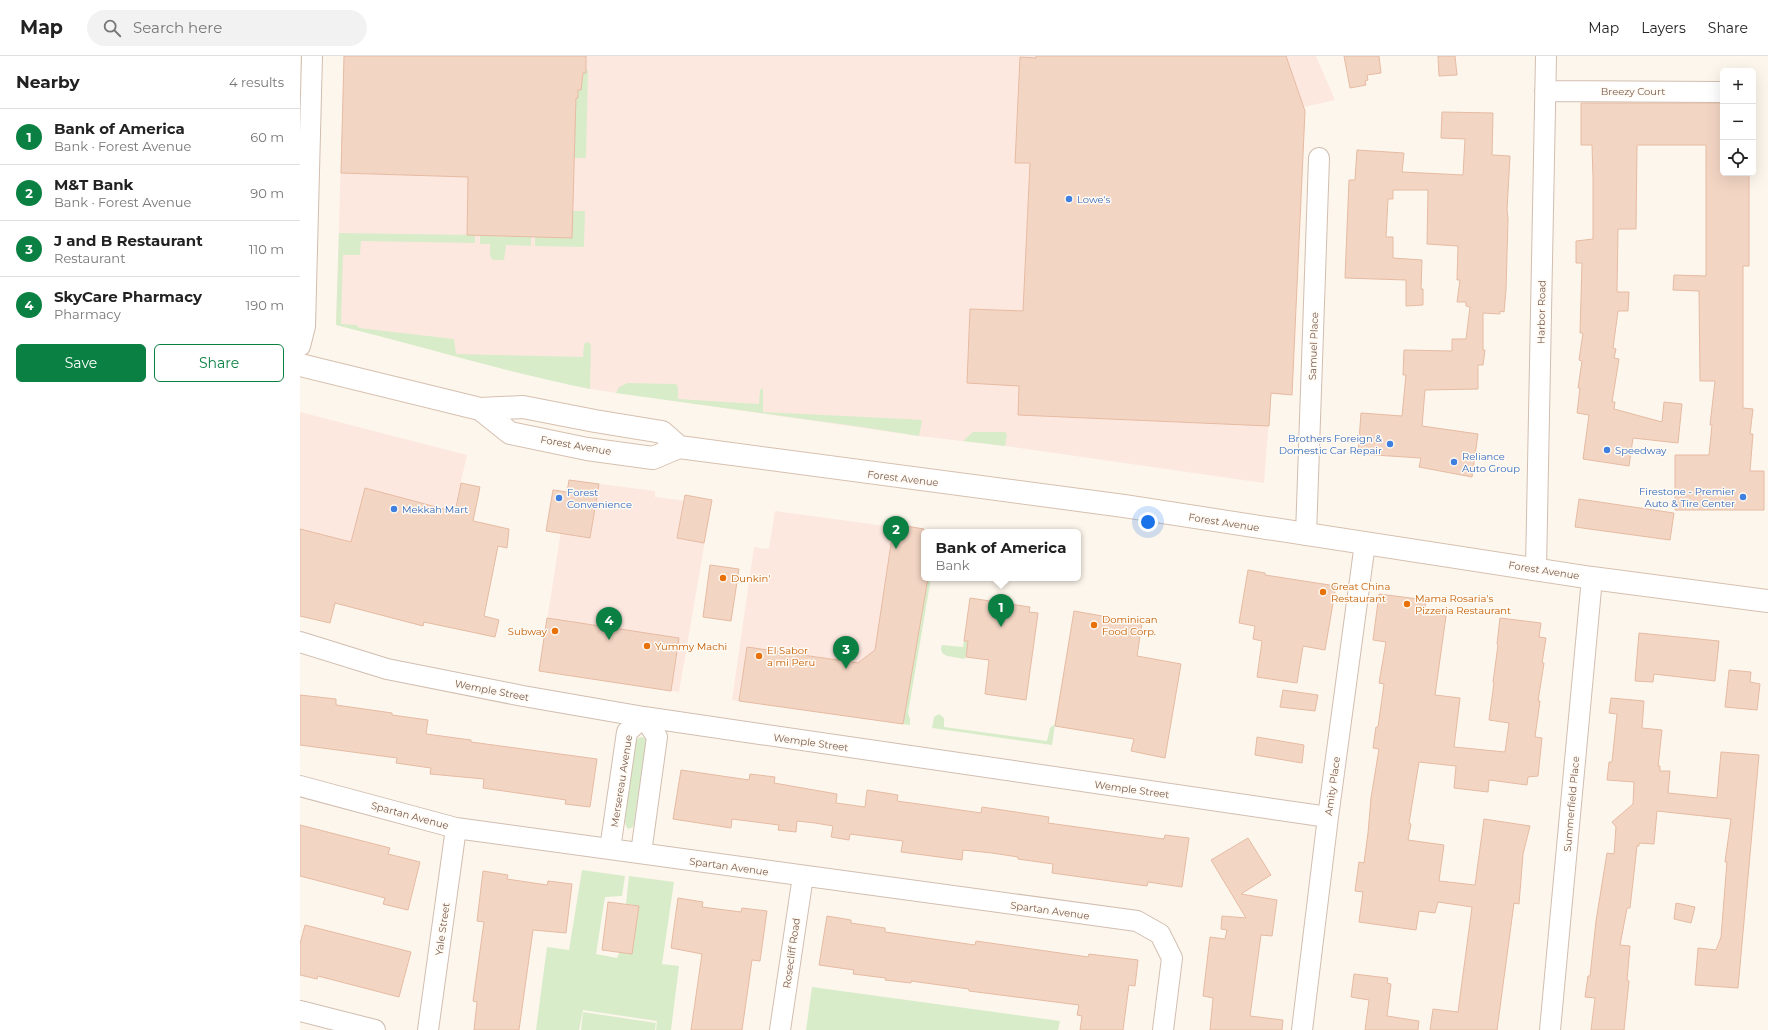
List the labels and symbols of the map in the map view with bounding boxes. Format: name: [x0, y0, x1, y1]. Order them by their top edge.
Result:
street label: Breezy Court: [1601, 85, 1665, 98]
place label: Lowe's: [1077, 193, 1110, 206]
marker: Lowe's: [1064, 194, 1074, 204]
street label: Harbor Road: [1534, 280, 1549, 344]
street label: Samuel Place: [1306, 312, 1321, 380]
place label: Brothers Foreign & Domestic Car Repair: [1279, 432, 1382, 457]
street label: Forest Avenue: [540, 433, 612, 458]
marker: Brothers Foreign & Domestic Car Repair: [1385, 439, 1395, 449]
place label: Speedway: [1615, 444, 1667, 457]
marker: Speedway: [1602, 445, 1612, 455]
place label: Reliance Auto Group: [1462, 450, 1520, 475]
marker: Reliance Auto Group: [1449, 457, 1459, 467]
street label: Forest Avenue: [867, 468, 939, 489]
place label: Firestone - Premier Auto & Tire Center: [1639, 485, 1735, 510]
place label: Forest Convenience: [567, 486, 632, 511]
marker: Firestone - Premier Auto & Tire Center: [1738, 492, 1748, 502]
marker: Forest Convenience: [554, 493, 564, 503]
place label: Mekkah Mart: [402, 503, 468, 516]
marker: Mekkah Mart: [389, 504, 399, 514]
street label: Forest Avenue: [1188, 510, 1260, 535]
your location: [1138, 512, 1158, 532]
pin: 2: [883, 516, 909, 549]
street label: Forest Avenue: [1508, 558, 1580, 583]
place label: Dunkin': [731, 572, 770, 585]
marker: Dunkin': [718, 573, 728, 583]
place label: Great China Restaurant: [1331, 580, 1390, 605]
marker: Great China Restaurant: [1318, 587, 1328, 597]
place label: Mama Rosaria's Pizzeria Restaurant: [1415, 592, 1511, 617]
pin: 1: [988, 594, 1014, 627]
marker: Mama Rosaria's Pizzeria Restaurant: [1402, 599, 1412, 609]
pin: 4: [596, 607, 622, 640]
place label: Dominican Food Corp.: [1102, 613, 1158, 638]
marker: Dominican Food Corp.: [1089, 620, 1099, 630]
place label: Subway: [508, 625, 548, 638]
marker: Subway: [550, 626, 560, 636]
pin: 3: [833, 636, 859, 669]
place label: Yummy Machi: [655, 640, 727, 653]
marker: Yummy Machi: [642, 641, 652, 651]
place label: El Sabor a mi Peru: [767, 644, 815, 669]
marker: El Sabor a mi Peru: [754, 651, 764, 661]
street label: Wemple Street: [454, 677, 530, 704]
street label: Wemple Street: [773, 731, 849, 754]
street label: Mersereau Avenue: [608, 734, 635, 828]
street label: Amity Place: [1322, 756, 1343, 816]
street label: Summerfield Place: [1561, 756, 1582, 852]
street label: Wemple Street: [1094, 778, 1170, 801]
street label: Spartan Avenue: [370, 799, 450, 832]
street label: Spartan Avenue: [688, 855, 769, 878]
street label: Spartan Avenue: [1009, 899, 1090, 922]
street label: Yale Street: [432, 902, 453, 956]
street label: Rosecliff Road: [780, 917, 803, 989]

